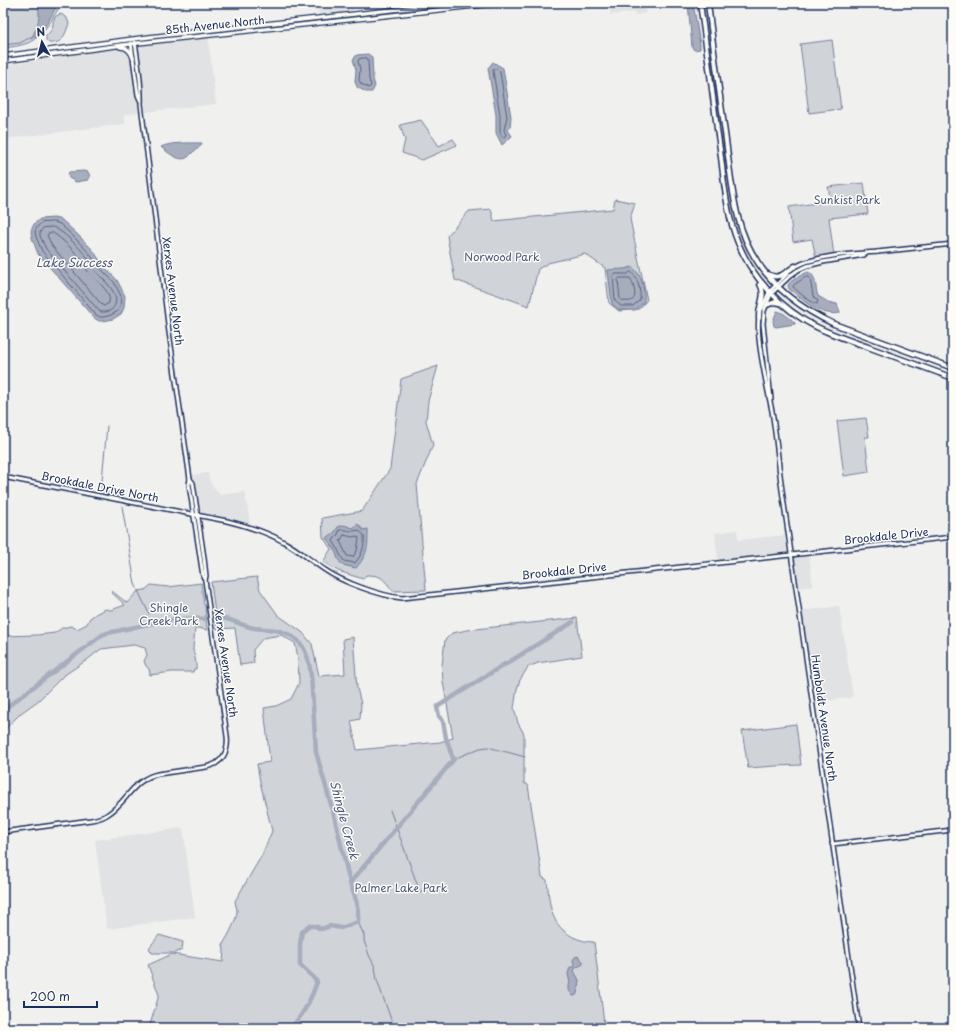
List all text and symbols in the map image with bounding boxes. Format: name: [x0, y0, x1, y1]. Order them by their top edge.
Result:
street label: 85th Avenue North: [165, 11, 265, 38]
north arrow: [22, 22, 62, 62]
text: N: [35, 23, 46, 41]
park label: Sunkist Park: [814, 191, 881, 208]
street label: Xerxes Avenue North: [158, 236, 189, 346]
park label: Norwood Park: [464, 248, 540, 265]
water label: Lake Success: [36, 253, 113, 271]
street label: Brookdale Drive North: [40, 467, 160, 506]
street label: Brookdale Drive: [843, 523, 929, 548]
street label: Brookdale Drive: [521, 558, 607, 583]
park label: Shingle Creek Park: [139, 599, 199, 629]
street label: Xerxes Avenue North: [210, 608, 243, 718]
street label: Humboldt Avenue North: [807, 653, 842, 782]
water label: Shingle Creek: [326, 778, 364, 862]
park label: Palmer Lake Park: [355, 879, 448, 896]
scale bar: [24, 983, 97, 1009]
text: 200 m: [30, 987, 70, 1005]

